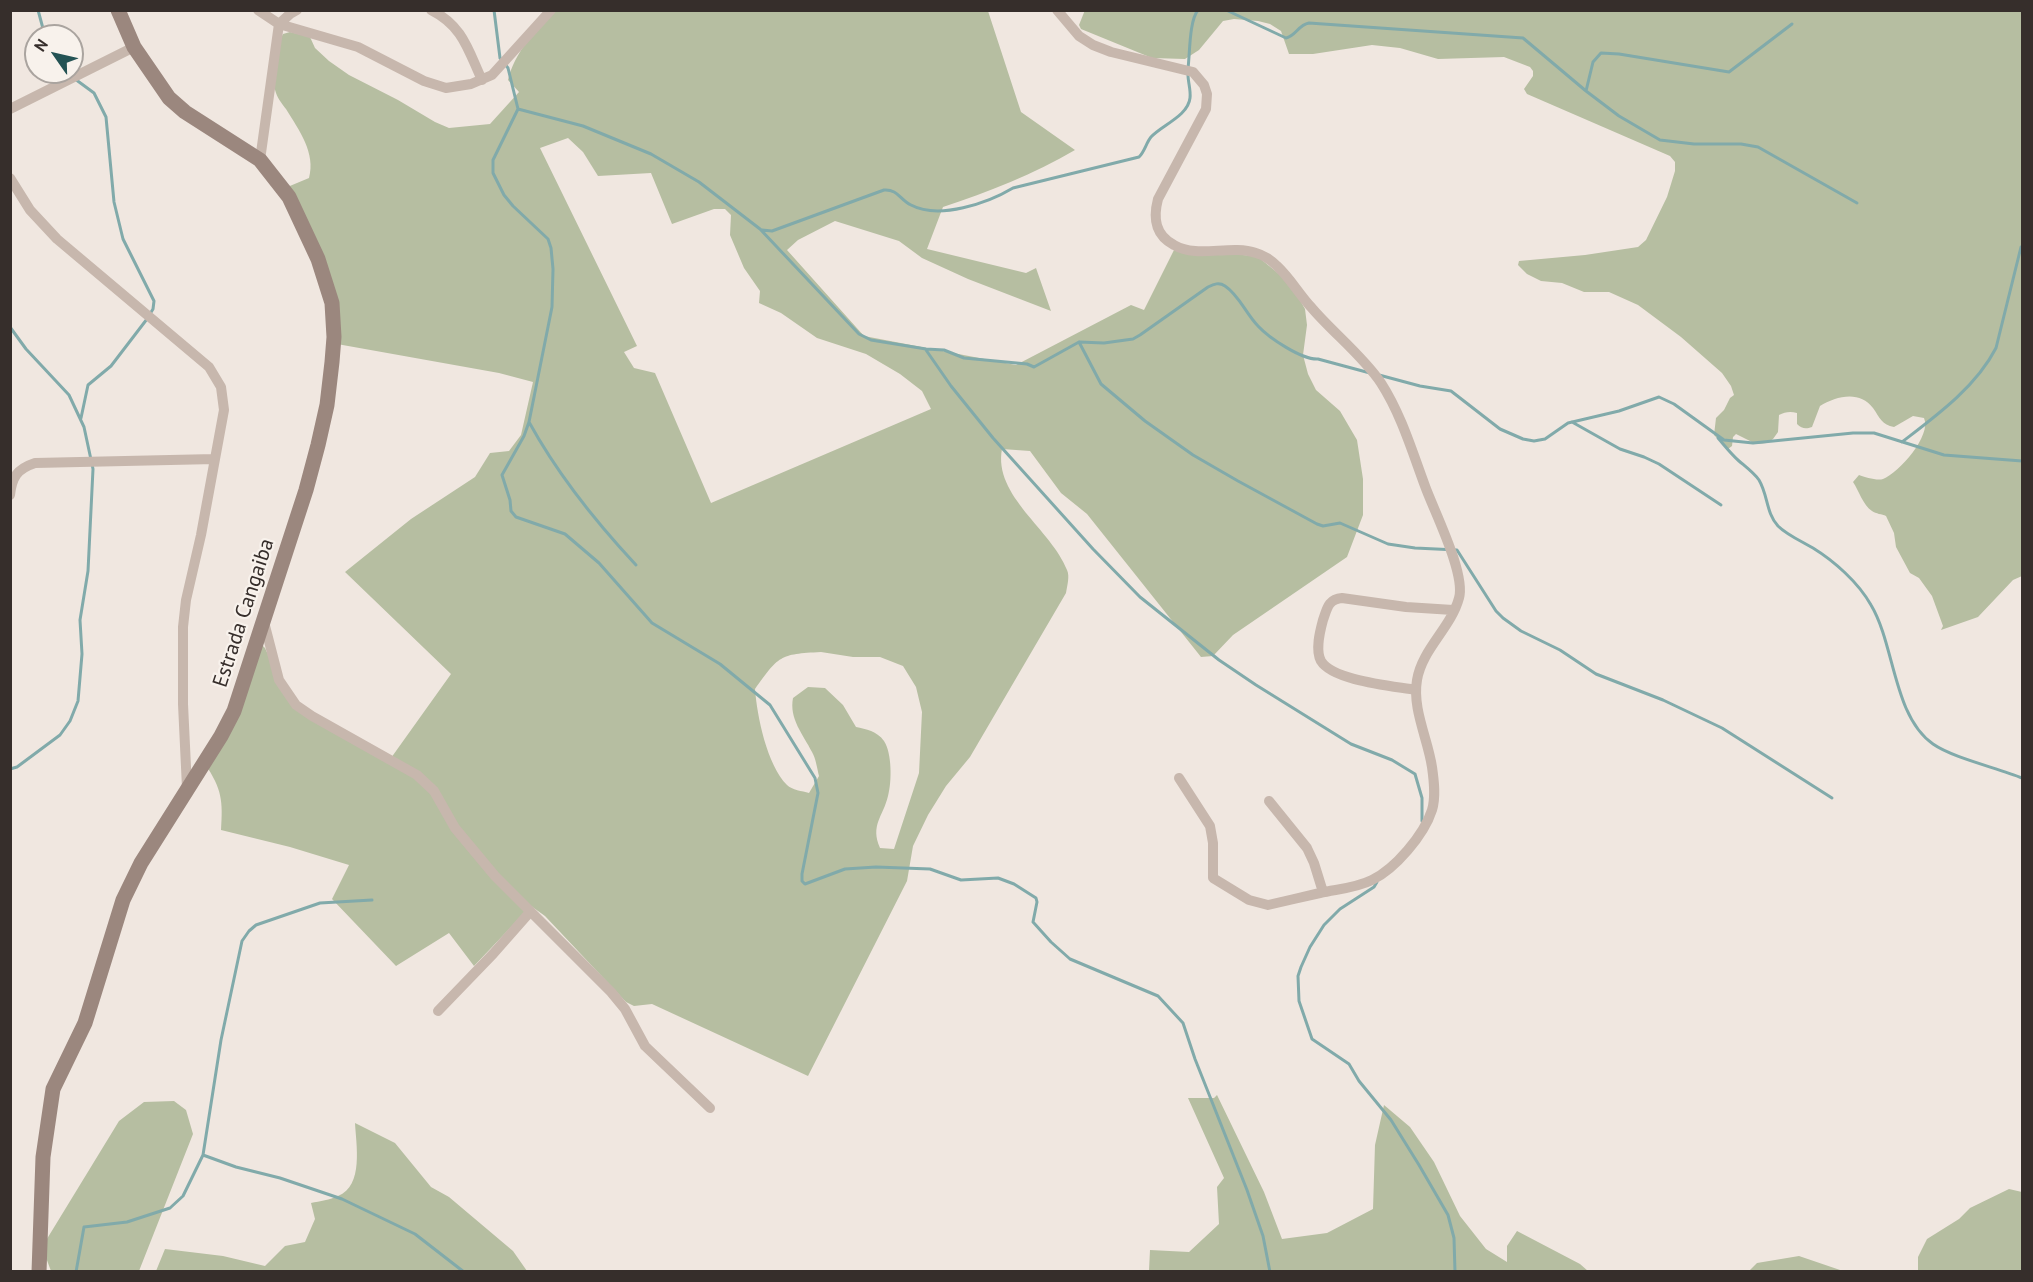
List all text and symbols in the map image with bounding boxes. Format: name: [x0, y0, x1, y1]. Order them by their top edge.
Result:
north arrow: [24, 24, 84, 84]
text: N: [30, 35, 52, 55]
street label: Estrada Cangaiba: [208, 536, 280, 690]

